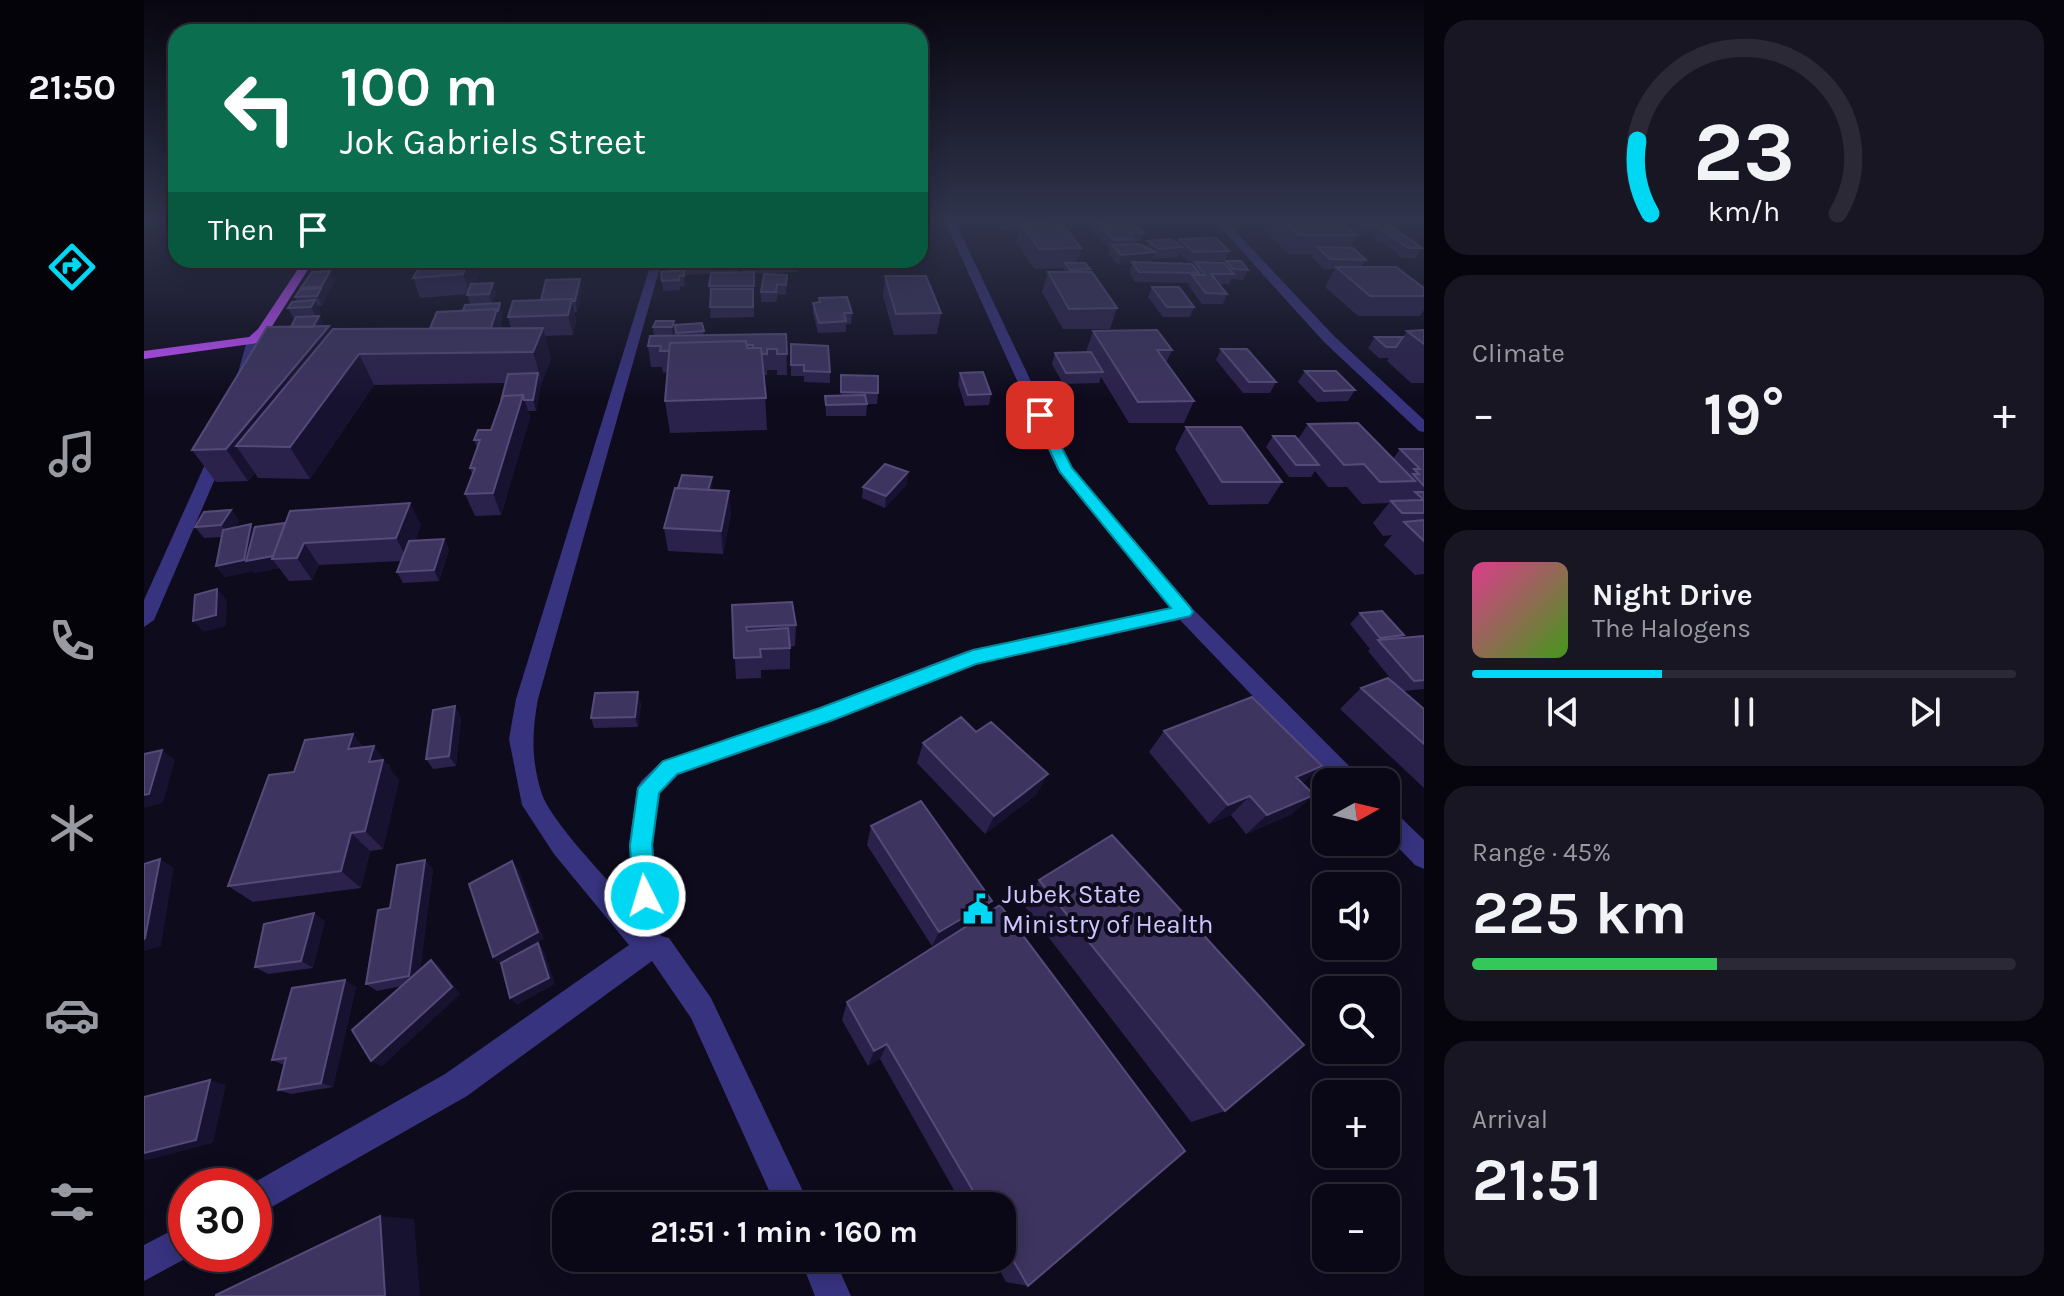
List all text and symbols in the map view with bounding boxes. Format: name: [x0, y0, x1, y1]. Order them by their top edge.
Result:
text: 100 m: [340, 54, 498, 119]
icon: left: [208, 56, 312, 160]
text: 21:50: [28, 66, 116, 108]
text: 23: [1693, 103, 1795, 200]
text: Jok Gabriels Street: [340, 121, 646, 163]
text: km/h: [1708, 195, 1780, 228]
icon: arrive: [291, 208, 335, 252]
text: Then: [208, 212, 275, 248]
icon: directions: [44, 239, 100, 295]
text: Climate: [1472, 338, 1565, 369]
text: 19°: [1703, 379, 1785, 449]
pin: [1006, 381, 1074, 449]
text: −: [1472, 389, 1495, 440]
text: +: [1993, 389, 2016, 440]
icon: arrive: [1018, 393, 1062, 437]
icon: music: [44, 426, 100, 482]
text: Night Drive: [1592, 577, 1753, 613]
icon: phone: [44, 613, 100, 669]
text: The Halogens: [1592, 613, 1751, 644]
icon: previous: [1541, 690, 1585, 734]
icon: pause: [1722, 690, 1766, 734]
icon: next: [1903, 690, 1947, 734]
north arrow: [1312, 768, 1400, 856]
map controls: [1312, 768, 1400, 1272]
icon: climate: [44, 800, 100, 856]
text: Range · 45%: [1472, 837, 1611, 868]
position arrow: [603, 854, 687, 938]
button: sound: [1312, 872, 1400, 960]
text: 225 km: [1472, 878, 1687, 948]
place label: Jubek State Ministry of Health: [1002, 879, 1213, 940]
public building icon: Jubek State Ministry of Health: [961, 892, 995, 926]
button: search: [1312, 976, 1400, 1064]
icon: car: [44, 987, 100, 1043]
button: +: [1312, 1080, 1400, 1168]
text: Arrival: [1472, 1104, 1548, 1135]
text: 21:51: [1472, 1145, 1602, 1215]
speed limit sign: 30: [168, 1168, 272, 1272]
icon: filters: [44, 1174, 100, 1230]
button: −: [1312, 1184, 1400, 1272]
text: 21:51 · 1 min · 160 m: [650, 1214, 918, 1250]

